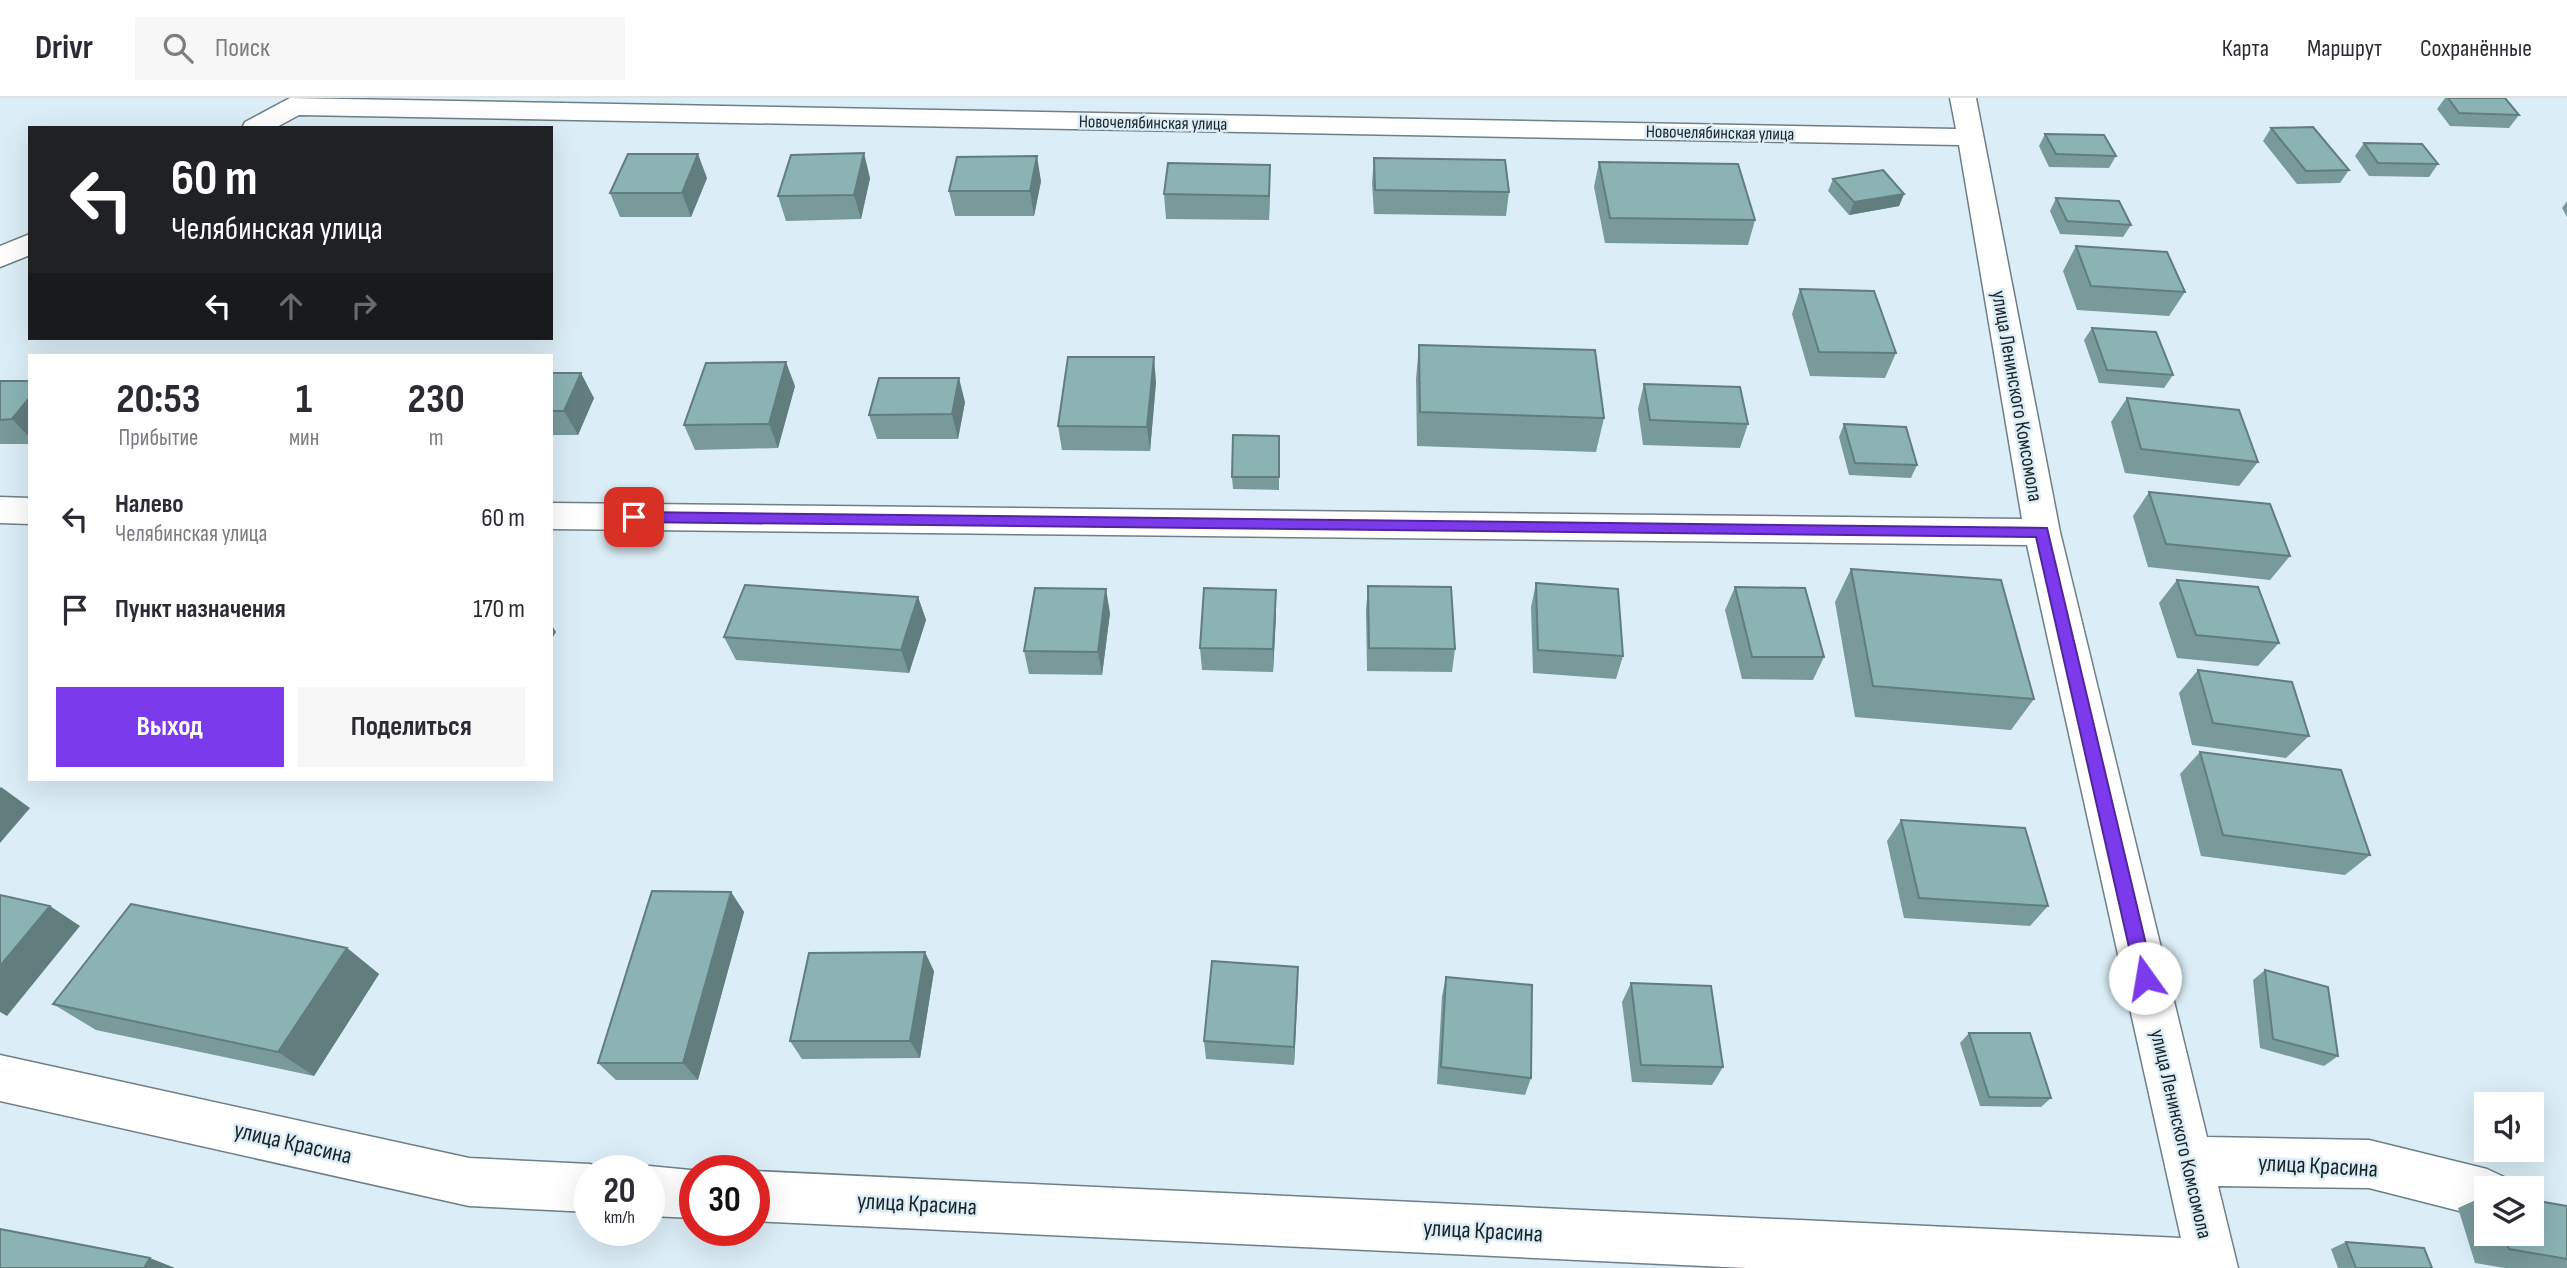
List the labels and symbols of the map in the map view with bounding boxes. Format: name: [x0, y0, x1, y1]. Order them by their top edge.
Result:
street label: Новочелябинская улица: [1079, 111, 1228, 135]
street label: Новочелябинская улица: [1646, 121, 1795, 145]
street label: улица Ленинского Комсомола: [1986, 289, 2048, 503]
pin: [604, 487, 664, 547]
position arrow: [2108, 941, 2182, 1015]
street label: улица Ленинского Комсомола: [2145, 1027, 2217, 1241]
street label: улица Красина: [231, 1115, 355, 1171]
street label: улица Красина: [2257, 1148, 2379, 1184]
speed limit sign: 30: [679, 1155, 770, 1246]
street label: улица Красина: [856, 1186, 978, 1222]
street label: улица Красина: [1422, 1213, 1544, 1249]

